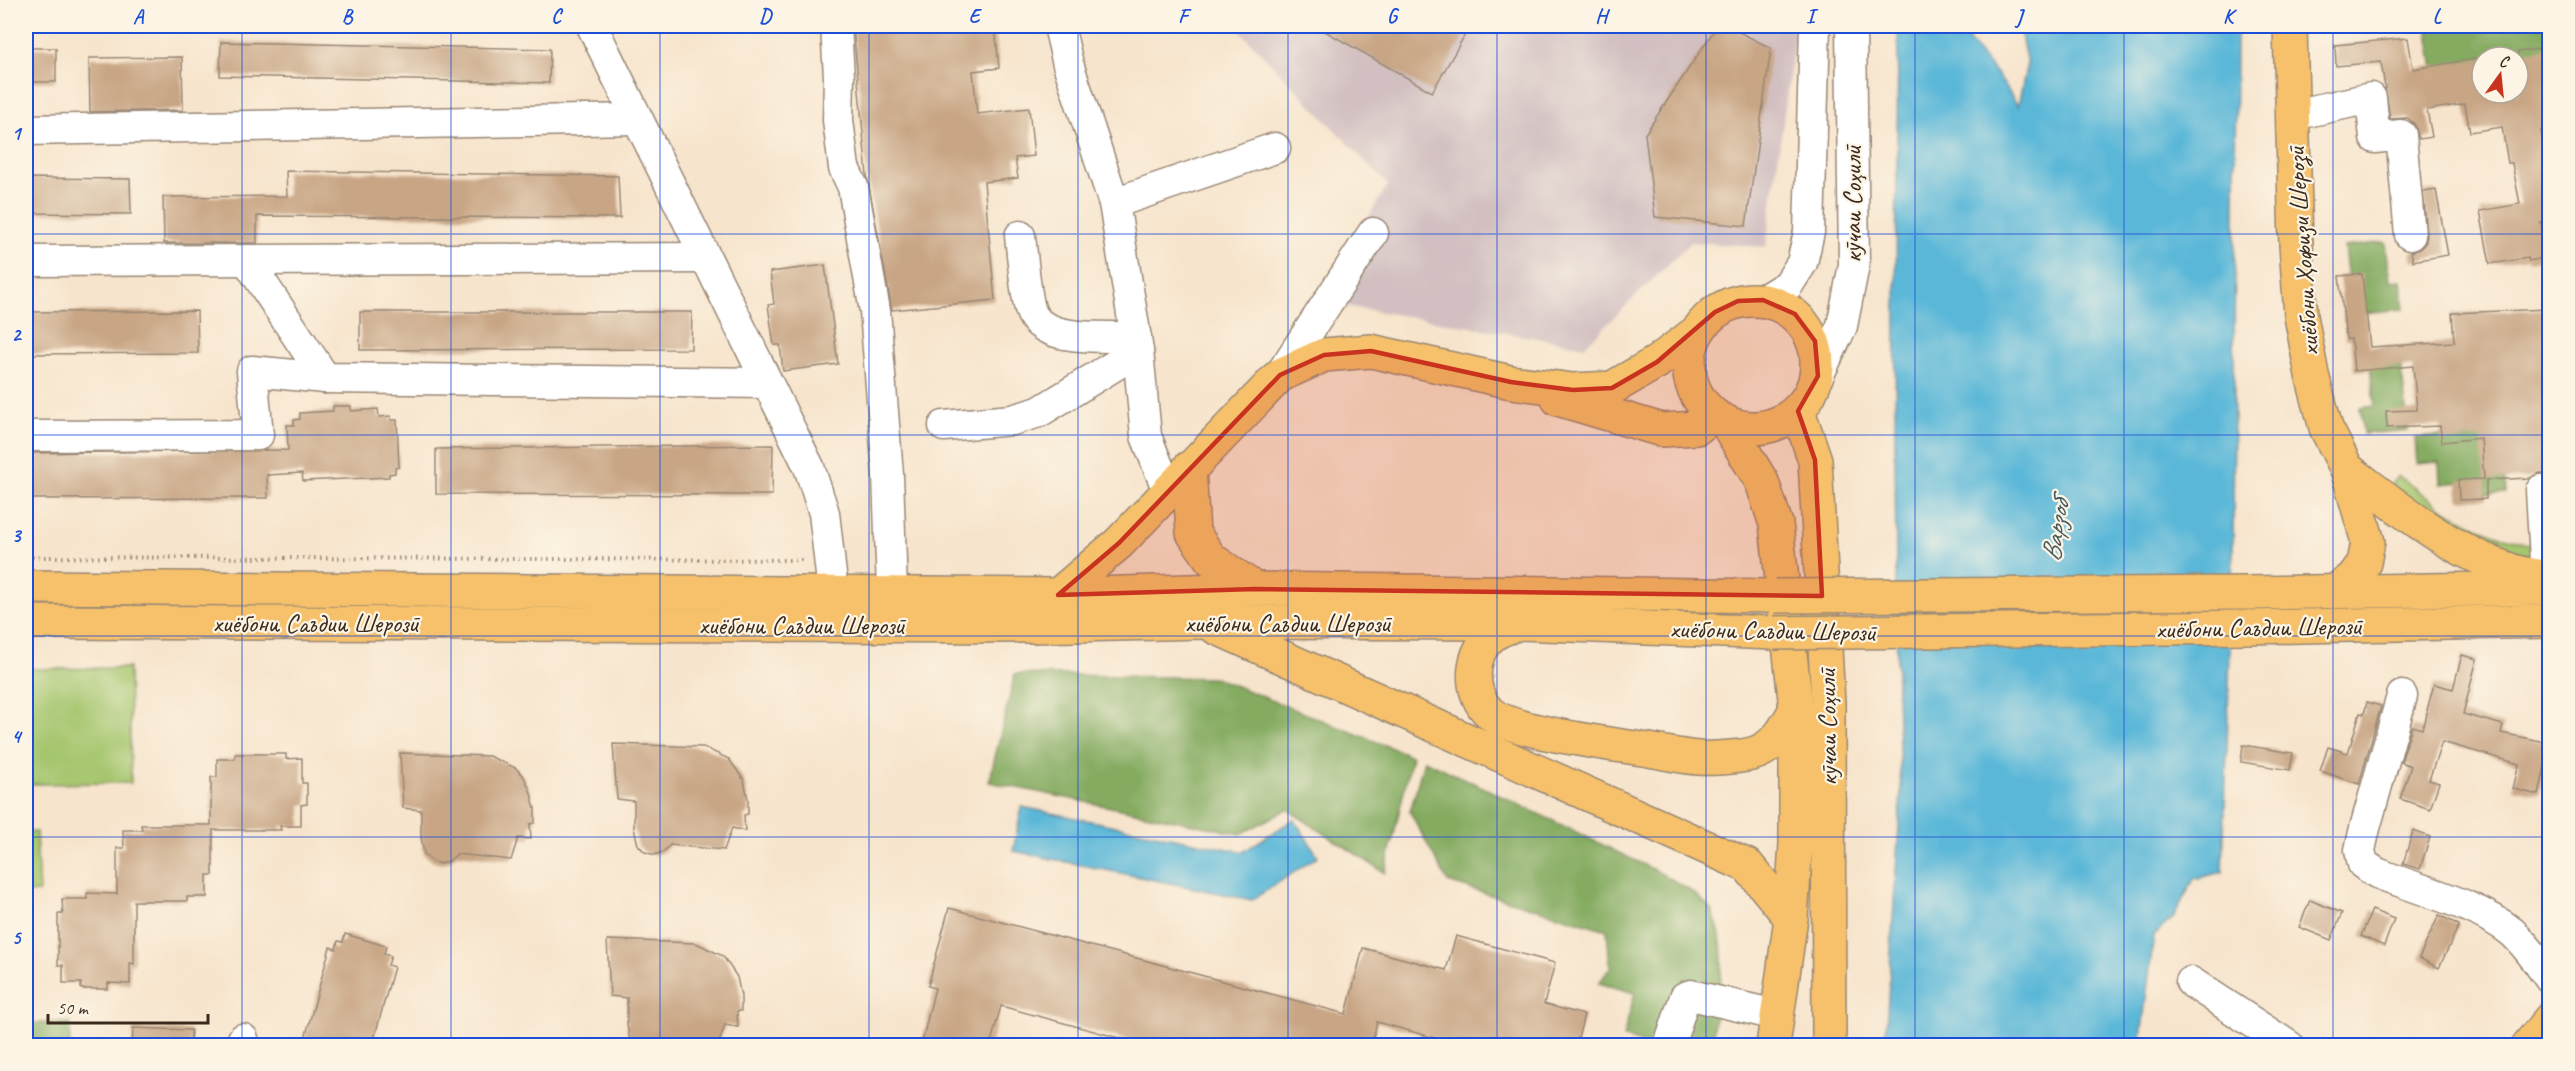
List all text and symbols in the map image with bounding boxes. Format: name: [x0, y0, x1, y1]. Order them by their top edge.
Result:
text: A: [133, 4, 145, 29]
text: B: [342, 4, 354, 29]
text: C: [551, 4, 563, 29]
text: D: [759, 4, 773, 29]
text: E: [969, 4, 983, 29]
text: F: [1178, 4, 1192, 29]
text: G: [1387, 4, 1400, 29]
text: H: [1595, 4, 1610, 29]
text: I: [1806, 4, 1819, 29]
text: J: [2014, 4, 2026, 29]
text: K: [2223, 4, 2237, 29]
text: L: [2433, 4, 2443, 29]
north arrow: [2470, 45, 2530, 105]
text: С: [2497, 51, 2512, 73]
text: 1: [12, 121, 23, 146]
street label: кӯчаи Соҳилӣ: [1836, 143, 1869, 263]
street label: хиёбони Ҳофизи Шерозӣ: [2279, 143, 2327, 357]
text: 2: [12, 322, 23, 347]
water label: Варзоб: [2033, 488, 2078, 564]
text: 3: [12, 523, 23, 548]
street label: хиёбони Саъдии Шерозӣ: [213, 607, 421, 640]
street label: хиёбони Саъдии Шерозӣ: [1185, 607, 1393, 640]
street label: хиёбони Саъдии Шерозӣ: [699, 609, 907, 642]
street label: хиёбони Саъдии Шерозӣ: [2156, 609, 2364, 646]
street label: хиёбони Саъдии Шерозӣ: [1670, 612, 1878, 649]
street label: кӯчаи Соҳилӣ: [1810, 666, 1845, 786]
text: 4: [12, 724, 24, 749]
text: 5: [12, 925, 23, 950]
scale bar: [48, 987, 208, 1025]
text: 50 m: [57, 997, 90, 1019]

